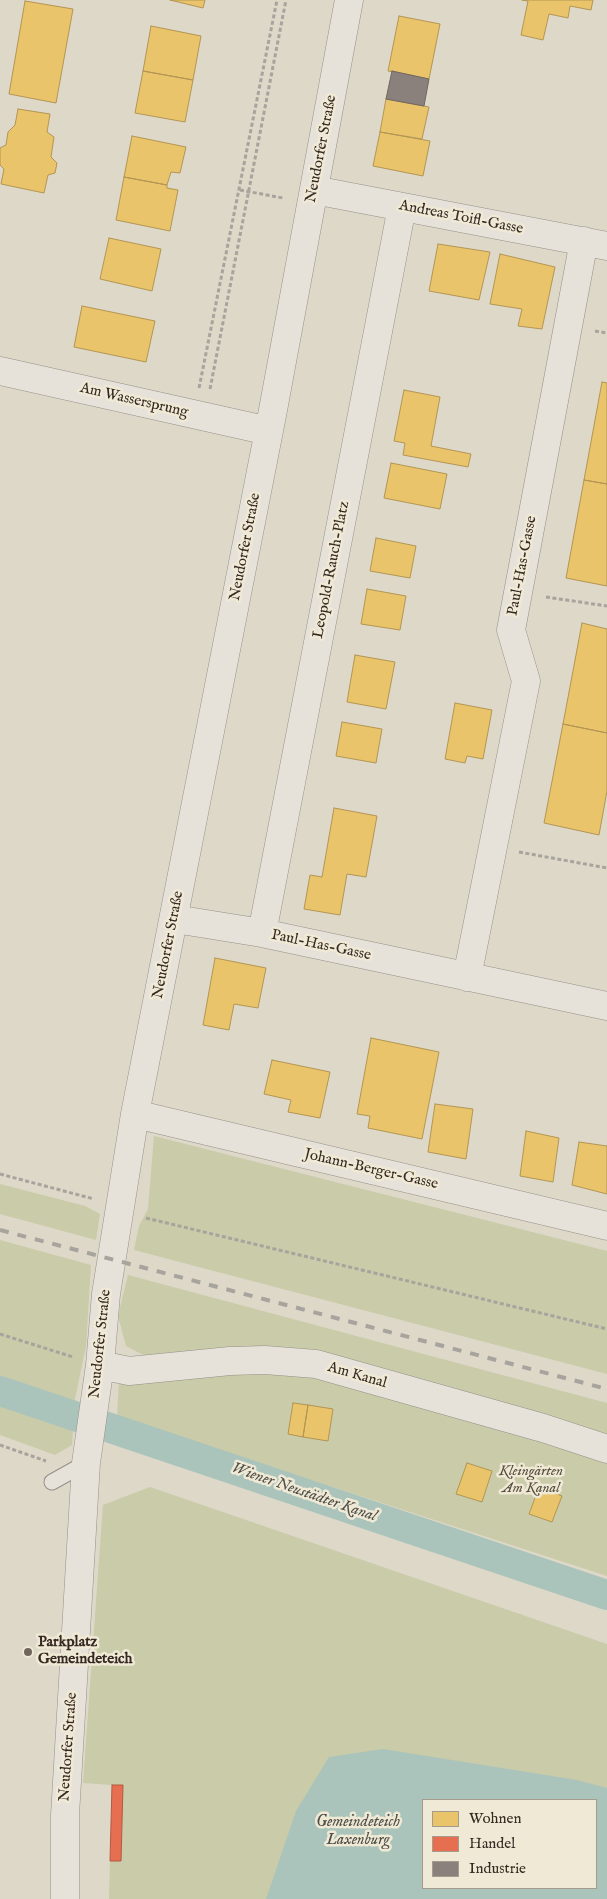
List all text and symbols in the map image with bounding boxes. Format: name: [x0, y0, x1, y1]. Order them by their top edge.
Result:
street label: Neudorfer Straße: [303, 94, 341, 204]
street label: Andreas Toifl-Gasse: [397, 197, 525, 239]
street label: Am Wassersprung: [78, 380, 190, 422]
street label: Neudorfer Straße: [227, 492, 265, 602]
street label: Leopold-Rauch-Platz: [310, 500, 354, 640]
street label: Paul-Has-Gasse: [504, 515, 542, 617]
street label: Neudorfer Straße: [150, 890, 188, 1000]
street label: Paul-Has-Gasse: [270, 927, 372, 965]
street label: Johann-Berger-Gasse: [302, 1146, 440, 1194]
street label: Neudorfer Straße: [86, 1289, 116, 1399]
street label: Am Kanal: [325, 1359, 389, 1393]
water label: Wiener Neustädter Kanal: [229, 1459, 379, 1527]
park label: Kleingärten Am Kanal: [499, 1463, 563, 1498]
place label: Parkplatz Gemeindeteich: [38, 1634, 133, 1669]
marker: Parkplatz Gemeindeteich: [22, 1646, 34, 1658]
street label: Neudorfer Straße: [56, 1692, 82, 1802]
legend: [422, 1799, 597, 1889]
text: Wohnen: [469, 1809, 521, 1828]
water label: Gemeindeteich Laxenburg: [316, 1813, 400, 1851]
text: Handel: [469, 1834, 515, 1853]
text: Industrie: [469, 1859, 526, 1878]

